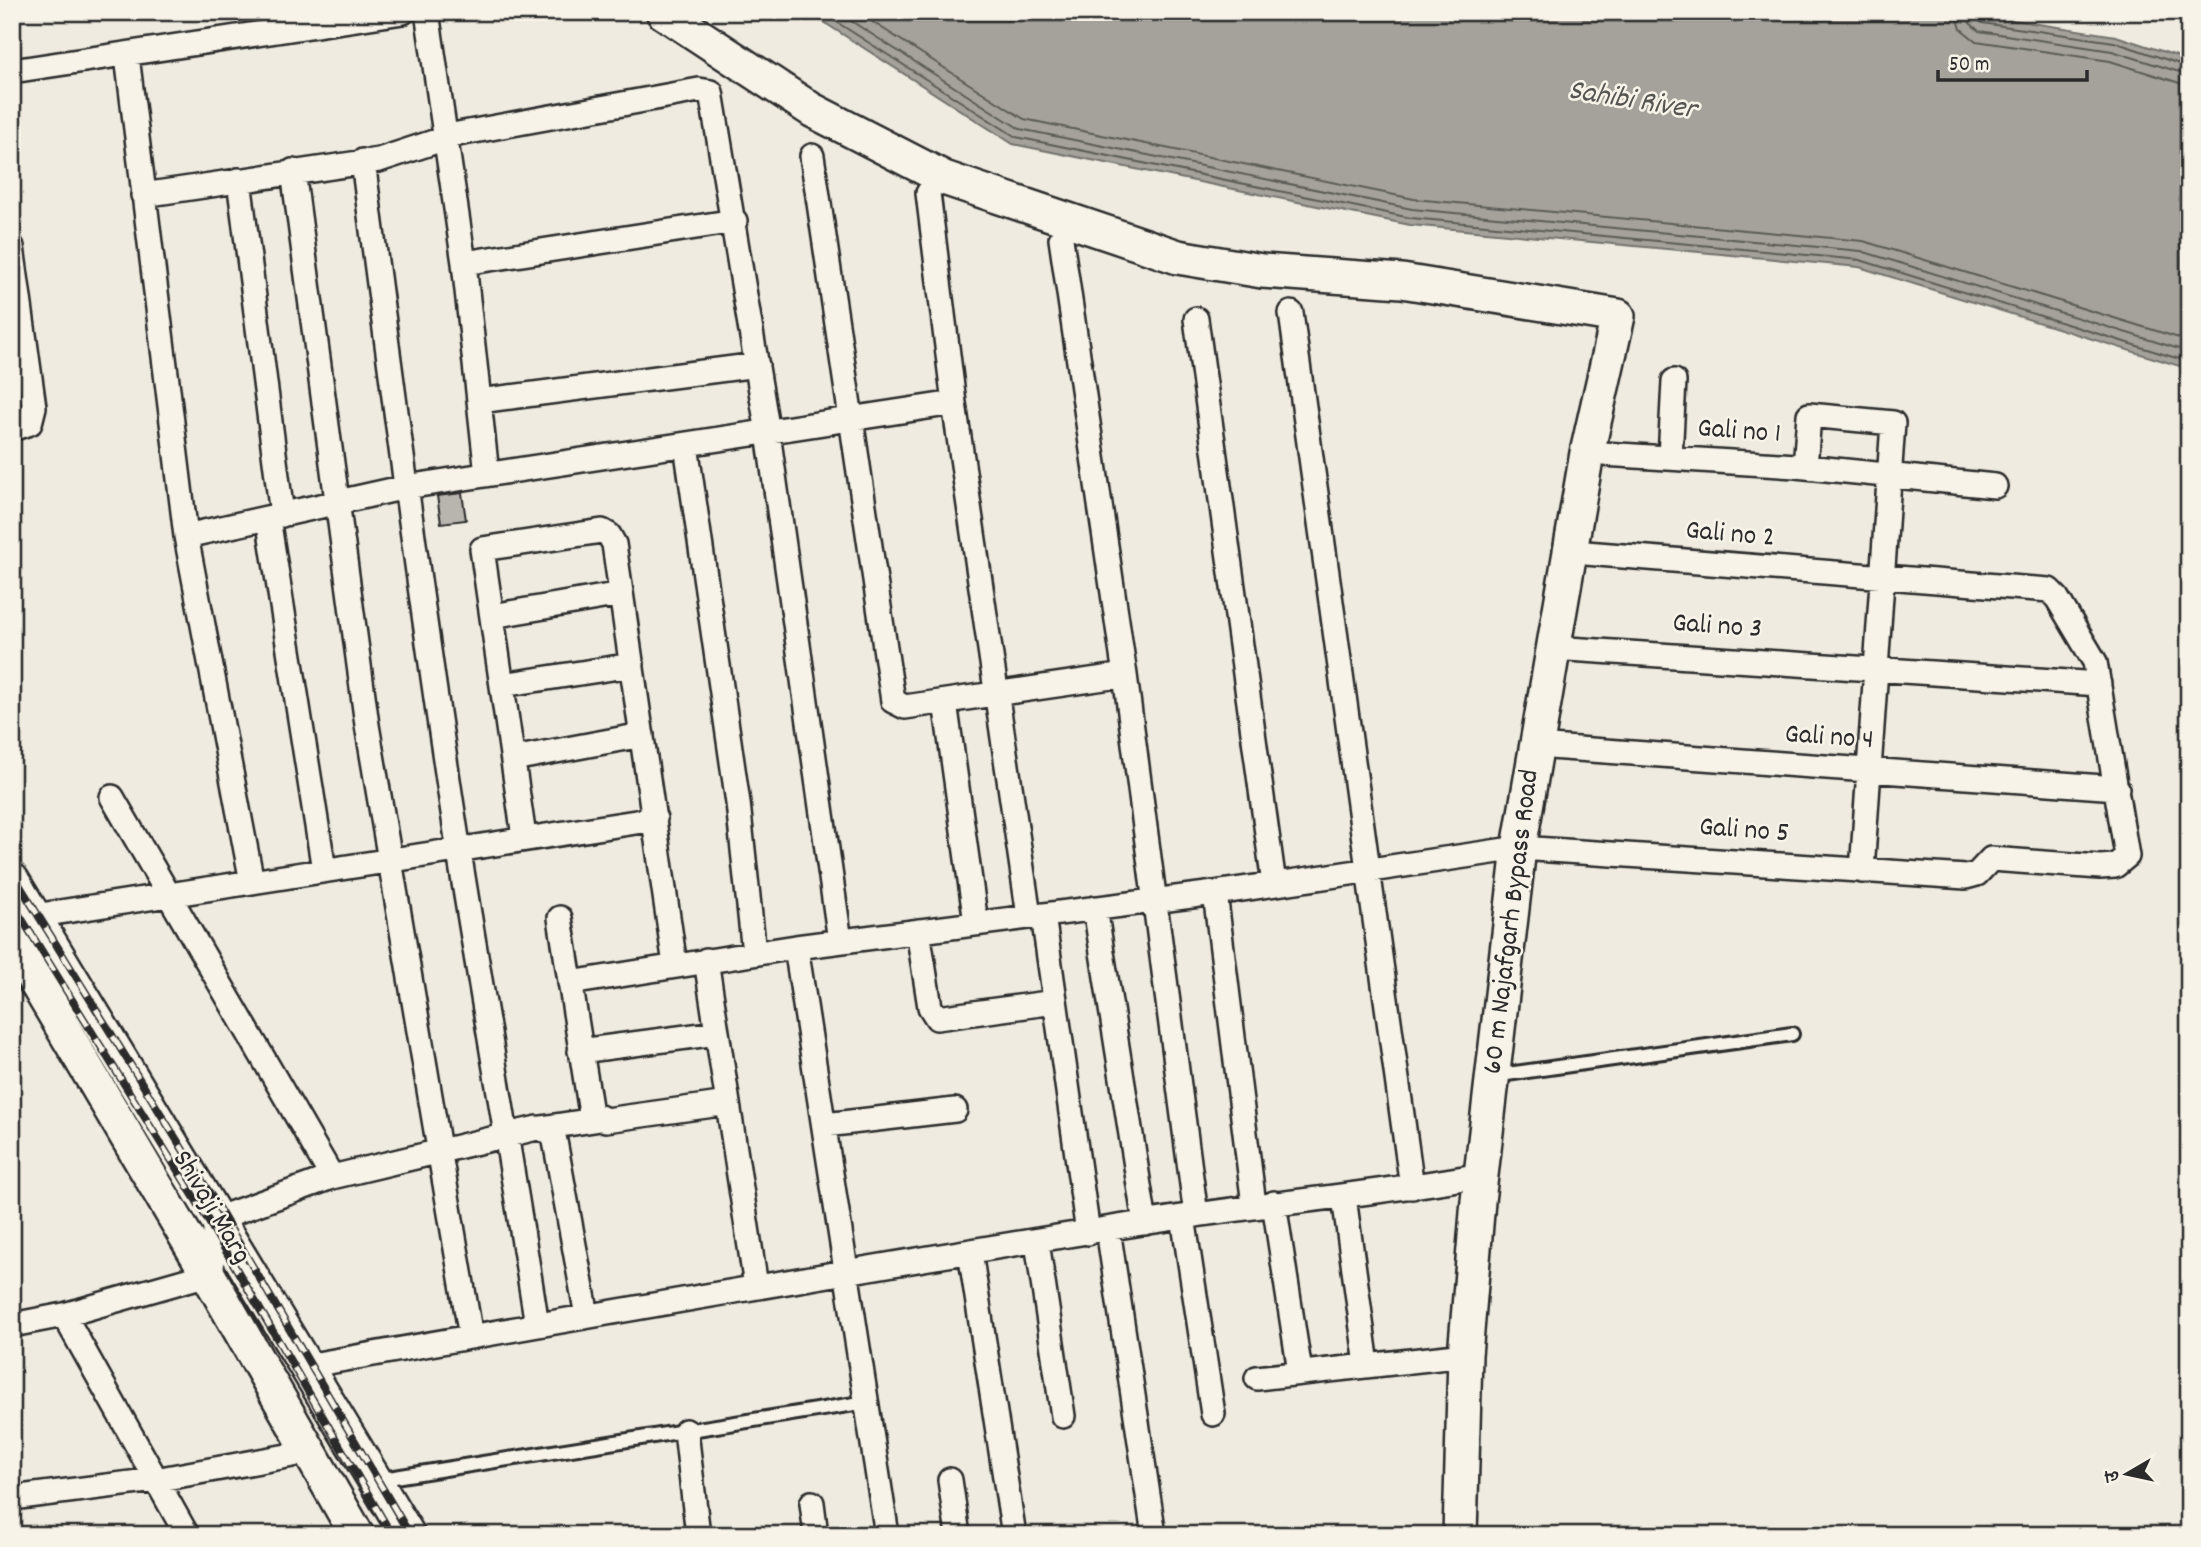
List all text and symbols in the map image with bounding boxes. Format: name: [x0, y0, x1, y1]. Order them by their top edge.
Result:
scale bar: [1938, 38, 2087, 82]
text: 50 m: [1949, 51, 1989, 81]
water label: Sahibi River: [1565, 71, 1702, 134]
street label: Gali no 1: [1696, 410, 1782, 456]
street label: Gali no 2: [1684, 512, 1776, 560]
street label: Gali no 3: [1671, 605, 1763, 651]
street label: Gali no 4: [1783, 716, 1875, 762]
street label: 60 m Najafgarh Bypass Road: [1474, 768, 1552, 1076]
street label: Gali no 5: [1698, 809, 1790, 855]
street label: Shivaji Marg: [160, 1144, 260, 1272]
north arrow: [2092, 1438, 2162, 1508]
text: उ: [2099, 1467, 2128, 1485]

